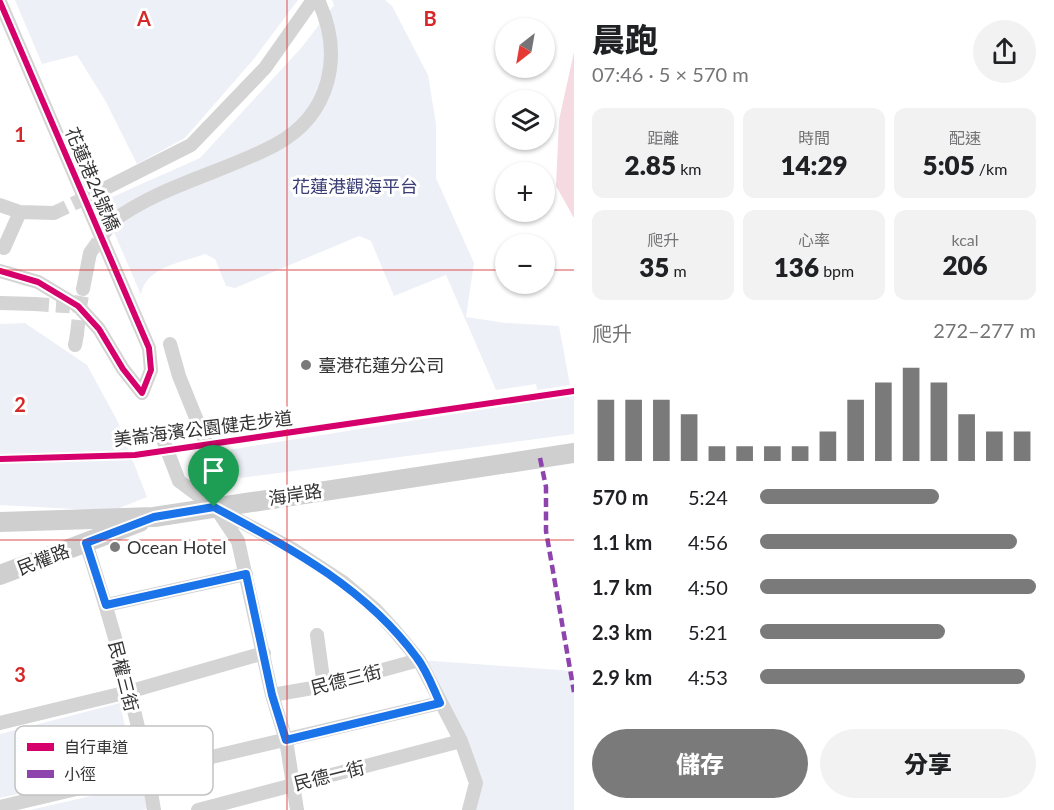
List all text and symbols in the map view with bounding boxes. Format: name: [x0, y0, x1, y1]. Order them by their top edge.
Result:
text: A: [136, 6, 151, 30]
text: B: [423, 6, 437, 30]
north arrow: [495, 18, 555, 78]
map controls: [495, 18, 555, 294]
text: 晨跑: [592, 19, 658, 59]
button: share: [973, 20, 1036, 83]
text: 07:46 · 5 × 570 m: [592, 62, 749, 86]
button: layers: [495, 90, 555, 150]
text: 1: [14, 122, 26, 146]
street label: 花蓮港24號橋: [61, 124, 125, 234]
text: 距離: [647, 128, 679, 147]
text: 時間: [798, 128, 830, 147]
text: 配速: [949, 128, 981, 147]
text: 2.85: [625, 149, 676, 181]
text: 14:29: [780, 149, 848, 181]
text: 5:05: [923, 149, 975, 181]
text: km: [676, 159, 701, 178]
text: /km: [975, 159, 1007, 178]
button: +: [495, 162, 555, 222]
park label: 花蓮港觀海平台: [292, 175, 418, 197]
text: 爬升: [647, 230, 679, 249]
text: 心率: [798, 230, 830, 249]
text: kcal: [951, 230, 979, 249]
button: −: [495, 234, 555, 294]
text: 206: [942, 249, 988, 281]
text: 35: [639, 251, 669, 283]
text: 136: [774, 251, 819, 283]
text: m: [669, 261, 687, 280]
text: bpm: [819, 261, 854, 280]
text: 272–277 m: [933, 318, 1036, 342]
text: 爬升: [592, 321, 632, 345]
place label: 臺港花蓮分公司: [318, 354, 444, 376]
marker: 臺港花蓮分公司: [299, 358, 313, 372]
text: 2: [14, 392, 26, 416]
street label: 美崙海濱公園健走步道: [112, 406, 294, 450]
pin: [188, 445, 239, 507]
icon: arrive: [197, 454, 230, 487]
street label: 海岸路: [267, 479, 323, 509]
text: 570 m: [592, 485, 648, 509]
text: 5:24: [688, 485, 728, 509]
text: 1.1 km: [592, 530, 652, 554]
text: 4:56: [688, 530, 728, 554]
place label: Ocean Hotel: [127, 536, 227, 558]
street label: 民權路: [14, 539, 72, 579]
marker: Ocean Hotel: [108, 540, 122, 554]
text: 1.7 km: [592, 575, 652, 599]
text: 4:50: [688, 575, 728, 599]
text: 2.3 km: [592, 620, 652, 644]
text: 5:21: [688, 620, 728, 644]
street label: 民權三街: [105, 638, 143, 714]
street label: 民德三街: [308, 660, 384, 698]
text: 3: [14, 662, 26, 686]
text: 2.9 km: [592, 665, 652, 689]
text: 4:53: [688, 665, 728, 689]
legend: [15, 726, 213, 795]
button: 儲存: [592, 729, 808, 798]
button: 分享: [820, 729, 1036, 798]
text: 自行車道: [64, 737, 128, 756]
street label: 民德一街: [291, 756, 367, 794]
text: 小徑: [64, 764, 96, 783]

